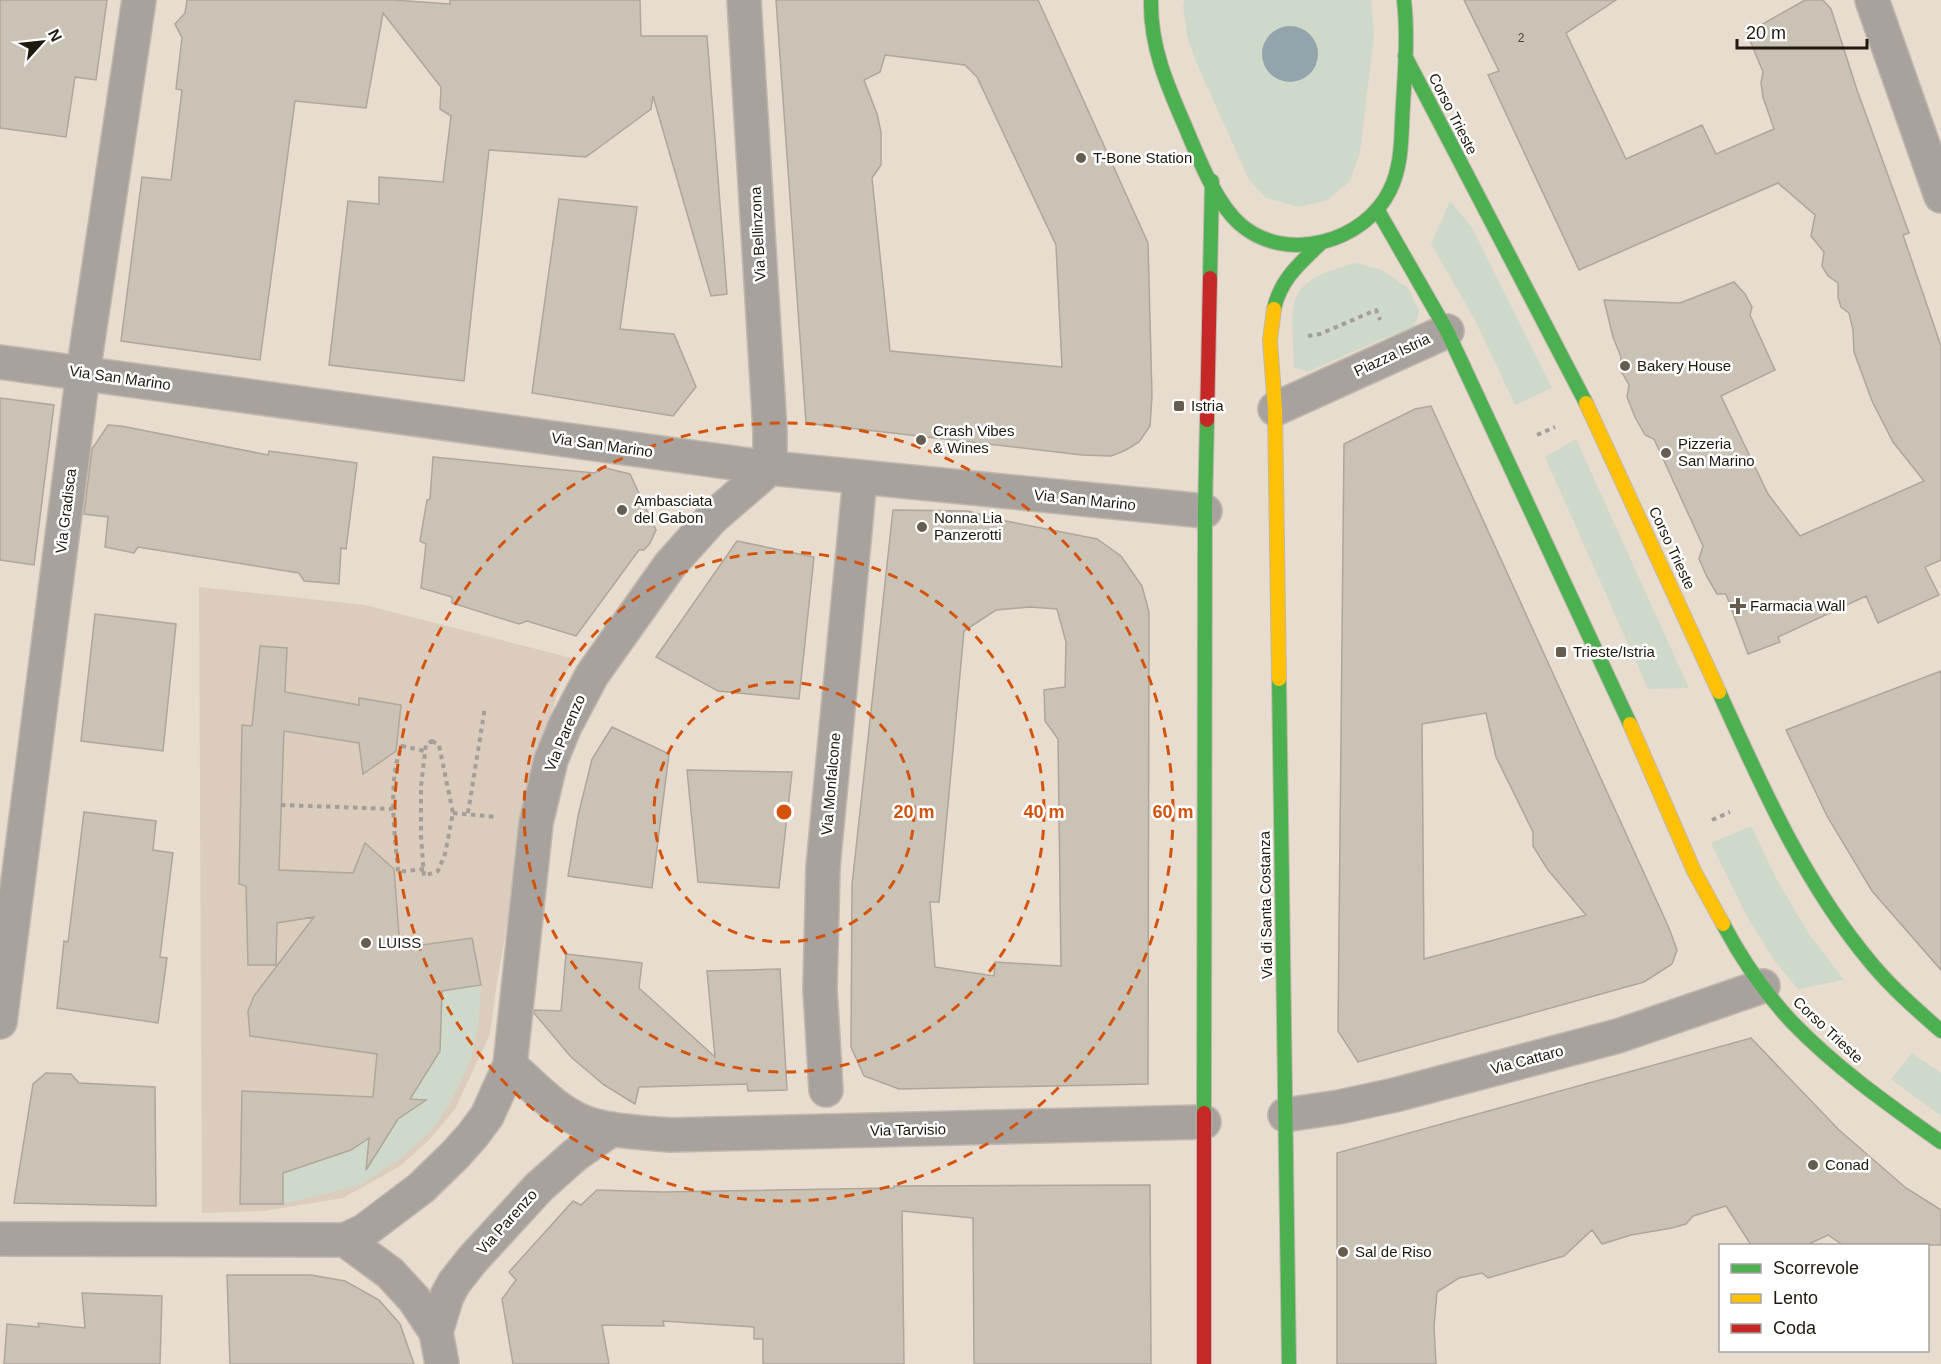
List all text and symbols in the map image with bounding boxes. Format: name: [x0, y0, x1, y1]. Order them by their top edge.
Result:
north arrow: [12, 12, 72, 72]
scale bar: [1737, 12, 1868, 50]
text: 20 m: [1746, 23, 1786, 43]
text: N: [45, 26, 65, 44]
house number: 2: [1518, 31, 1525, 45]
street label: Corso Trieste: [1426, 70, 1481, 157]
place label: T-Bone Station: [1093, 149, 1192, 166]
marker: T-Bone Station: [1074, 151, 1088, 165]
street label: Via Bellinzona: [746, 186, 768, 282]
street label: Piazza Istria: [1351, 329, 1433, 380]
place label: Bakery House: [1637, 357, 1731, 374]
marker: Bakery House: [1618, 359, 1632, 373]
street label: Via San Marino: [68, 362, 172, 393]
place label: Istria: [1191, 397, 1224, 414]
marker: Istria: [1172, 399, 1186, 413]
place label: Crash Vibes & Wines: [933, 422, 1014, 456]
street label: Via San Marino: [550, 429, 654, 460]
marker: Crash Vibes & Wines: [914, 433, 928, 447]
place label: Pizzeria San Marino: [1678, 435, 1755, 469]
marker: Pizzeria San Marino: [1659, 446, 1673, 460]
street label: Via Gradisca: [52, 467, 79, 554]
street label: Via San Marino: [1033, 486, 1137, 513]
place label: Ambasciata del Gabon: [634, 492, 713, 526]
marker: Ambasciata del Gabon: [615, 503, 629, 517]
street label: Corso Trieste: [1646, 504, 1699, 592]
place label: Nonna Lia Panzerotti: [934, 509, 1003, 543]
marker: Nonna Lia Panzerotti: [915, 520, 929, 534]
place label: Farmacia Wall: [1750, 597, 1845, 614]
marker: Farmacia Wall: [1731, 599, 1745, 613]
place label: Trieste/Istria: [1573, 643, 1656, 660]
marker: Trieste/Istria: [1554, 645, 1568, 659]
street label: Via Parenzo: [541, 692, 588, 774]
street label: Via Monfalcone: [818, 732, 843, 836]
centre of rings: [774, 802, 794, 822]
text: 20 m: [893, 802, 935, 822]
text: 40 m: [1023, 802, 1065, 822]
text: 60 m: [1152, 802, 1194, 822]
street label: Via di Santa Costanza: [1256, 830, 1275, 979]
place label: LUISS: [378, 934, 421, 951]
marker: LUISS: [359, 936, 373, 950]
street label: Corso Trieste: [1790, 993, 1867, 1066]
street label: Via Cattaro: [1489, 1042, 1565, 1077]
street label: Via Tarvisio: [870, 1120, 946, 1139]
place label: Conad: [1825, 1156, 1869, 1173]
marker: Conad: [1806, 1158, 1820, 1172]
street label: Via Parenzo: [473, 1186, 540, 1258]
place label: Sal de Riso: [1355, 1243, 1432, 1260]
legend: [1719, 1244, 1929, 1352]
marker: Sal de Riso: [1336, 1245, 1350, 1259]
text: Scorrevole: [1773, 1258, 1859, 1278]
text: Lento: [1773, 1288, 1818, 1308]
text: Coda: [1773, 1318, 1817, 1338]

